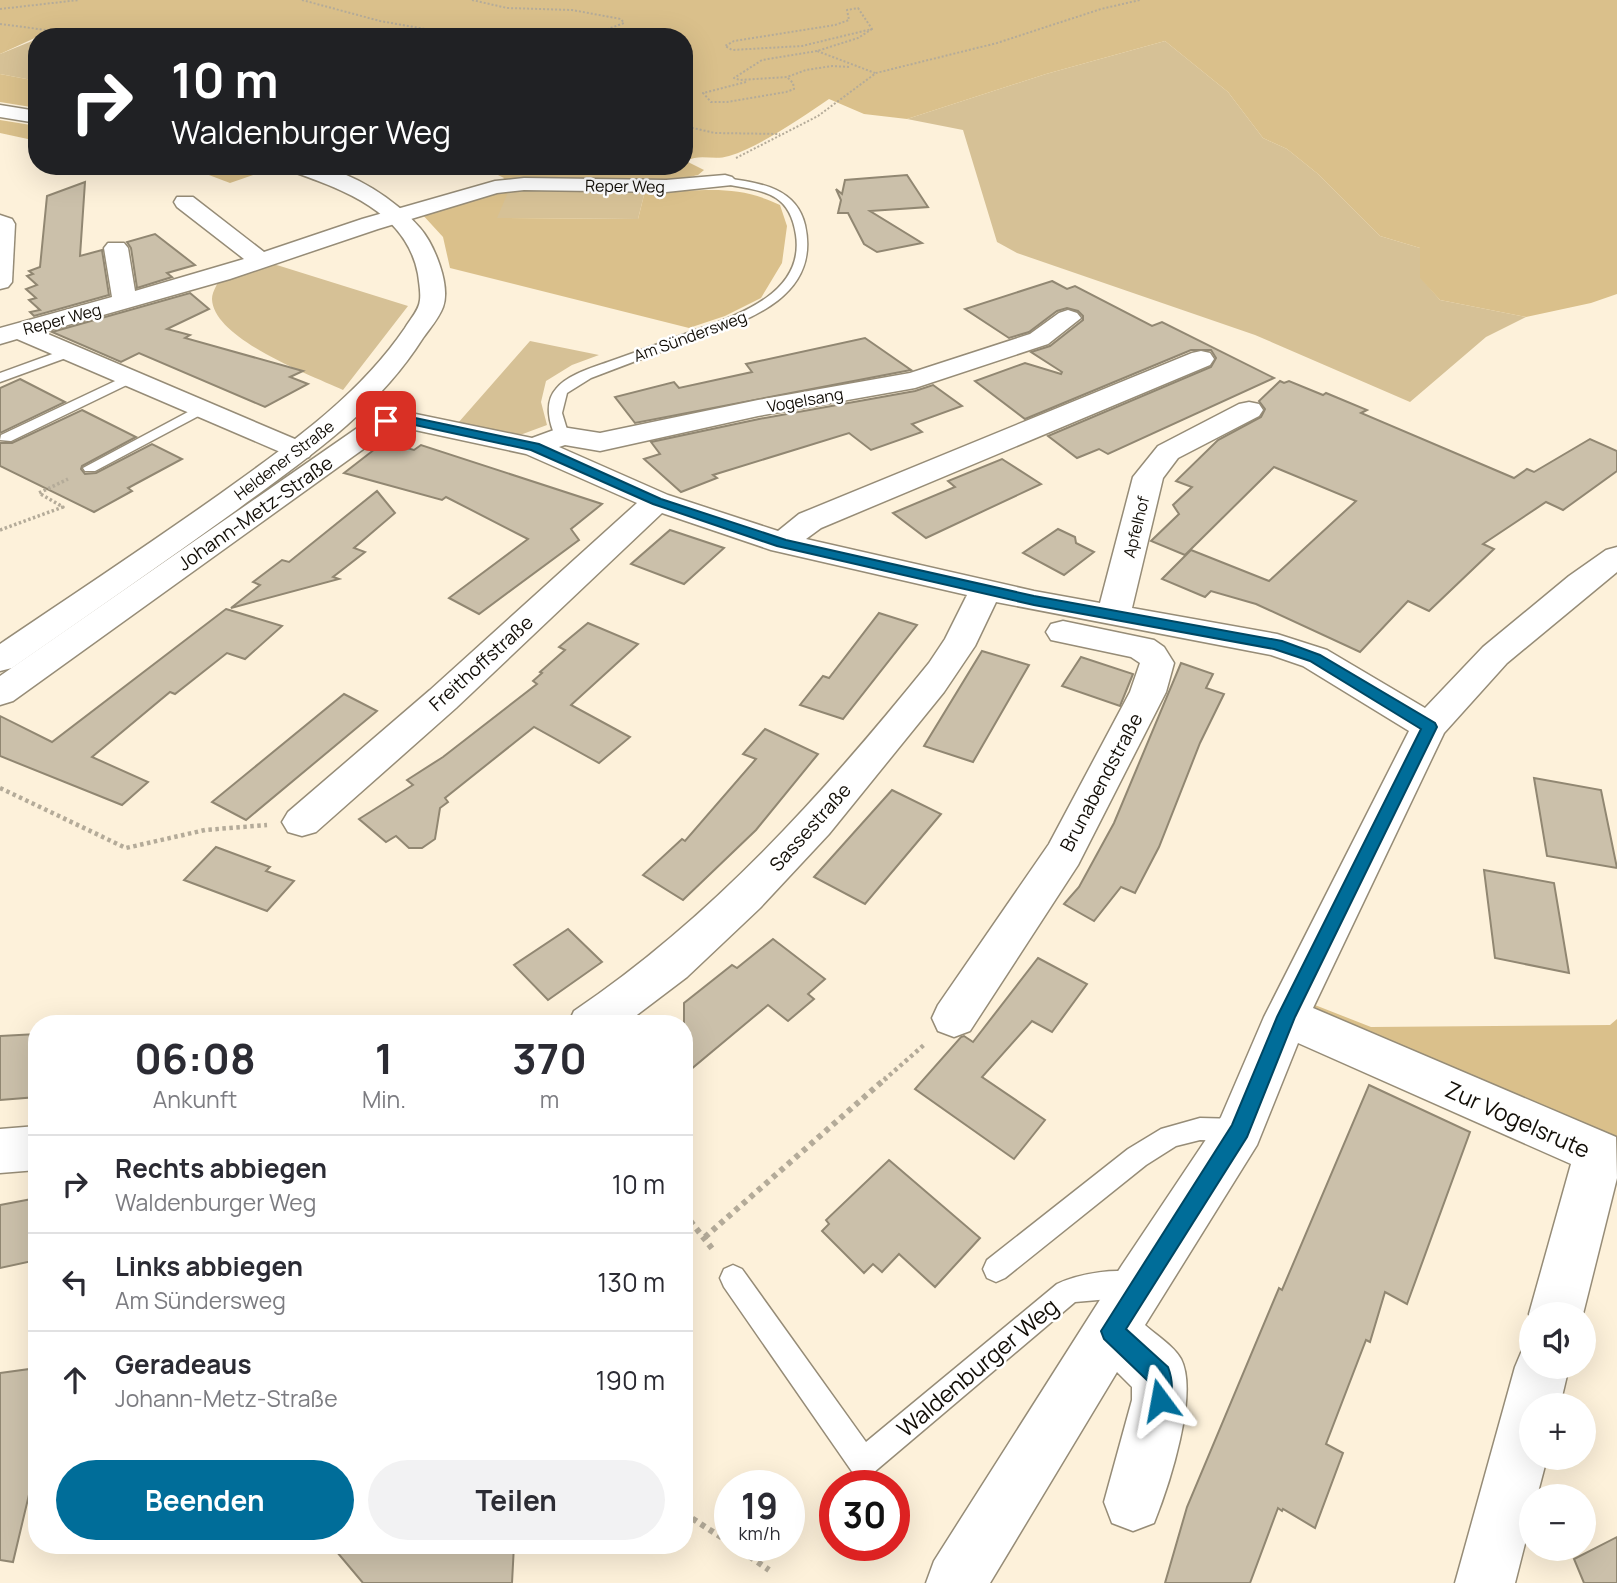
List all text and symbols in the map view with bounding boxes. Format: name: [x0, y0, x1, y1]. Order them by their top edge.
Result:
text: 10 m: [171, 46, 279, 113]
icon: right: [56, 56, 147, 147]
text: Waldenburger Weg: [171, 110, 451, 154]
street label: Reper Weg: [585, 174, 665, 198]
street label: Reper Weg: [21, 298, 103, 340]
street label: Am Sündersweg: [630, 305, 750, 367]
street label: Vogelsang: [765, 382, 845, 418]
pin: [356, 391, 416, 451]
icon: arrive: [367, 402, 405, 440]
street label: Heldener Straße: [229, 415, 339, 505]
street label: Johann-Metz-Straße: [172, 450, 338, 576]
street label: Apfelhof: [1118, 494, 1154, 560]
street label: Freithoffstraße: [423, 609, 539, 717]
street label: Brunabendstraße: [1054, 708, 1148, 856]
street label: Sassestraße: [763, 777, 857, 877]
text: 06:08: [134, 1029, 256, 1087]
text: 1: [375, 1029, 393, 1087]
text: 370: [512, 1029, 587, 1087]
street label: Zur Vogelsrute: [1440, 1073, 1596, 1165]
text: Ankunft: [153, 1083, 237, 1115]
text: Min.: [362, 1083, 406, 1115]
text: m: [540, 1083, 559, 1115]
text: Rechts abbiegen: [115, 1150, 327, 1186]
icon: right: [56, 1165, 94, 1203]
text: 10 m: [612, 1166, 665, 1202]
text: Waldenburger Weg: [115, 1186, 316, 1218]
text: Links abbiegen: [115, 1248, 303, 1284]
icon: left: [56, 1263, 94, 1301]
text: 130 m: [597, 1264, 665, 1300]
text: Am Sündersweg: [115, 1284, 286, 1316]
street label: Waldenburger Weg: [890, 1290, 1064, 1444]
map controls: [1519, 1302, 1596, 1561]
button: sound: [1519, 1302, 1596, 1379]
text: Geradeaus: [115, 1346, 251, 1382]
icon: ahead: [56, 1361, 94, 1399]
text: 190 m: [596, 1362, 665, 1398]
position arrow: [1123, 1363, 1197, 1437]
text: Johann-Metz-Straße: [115, 1382, 338, 1414]
button: +: [1519, 1393, 1596, 1470]
button: Beenden: [56, 1460, 354, 1540]
button: Teilen: [368, 1460, 665, 1540]
speed limit sign: 30: [819, 1470, 910, 1561]
text: 19: [741, 1482, 778, 1530]
button: −: [1519, 1484, 1596, 1561]
text: km/h: [739, 1521, 780, 1545]

